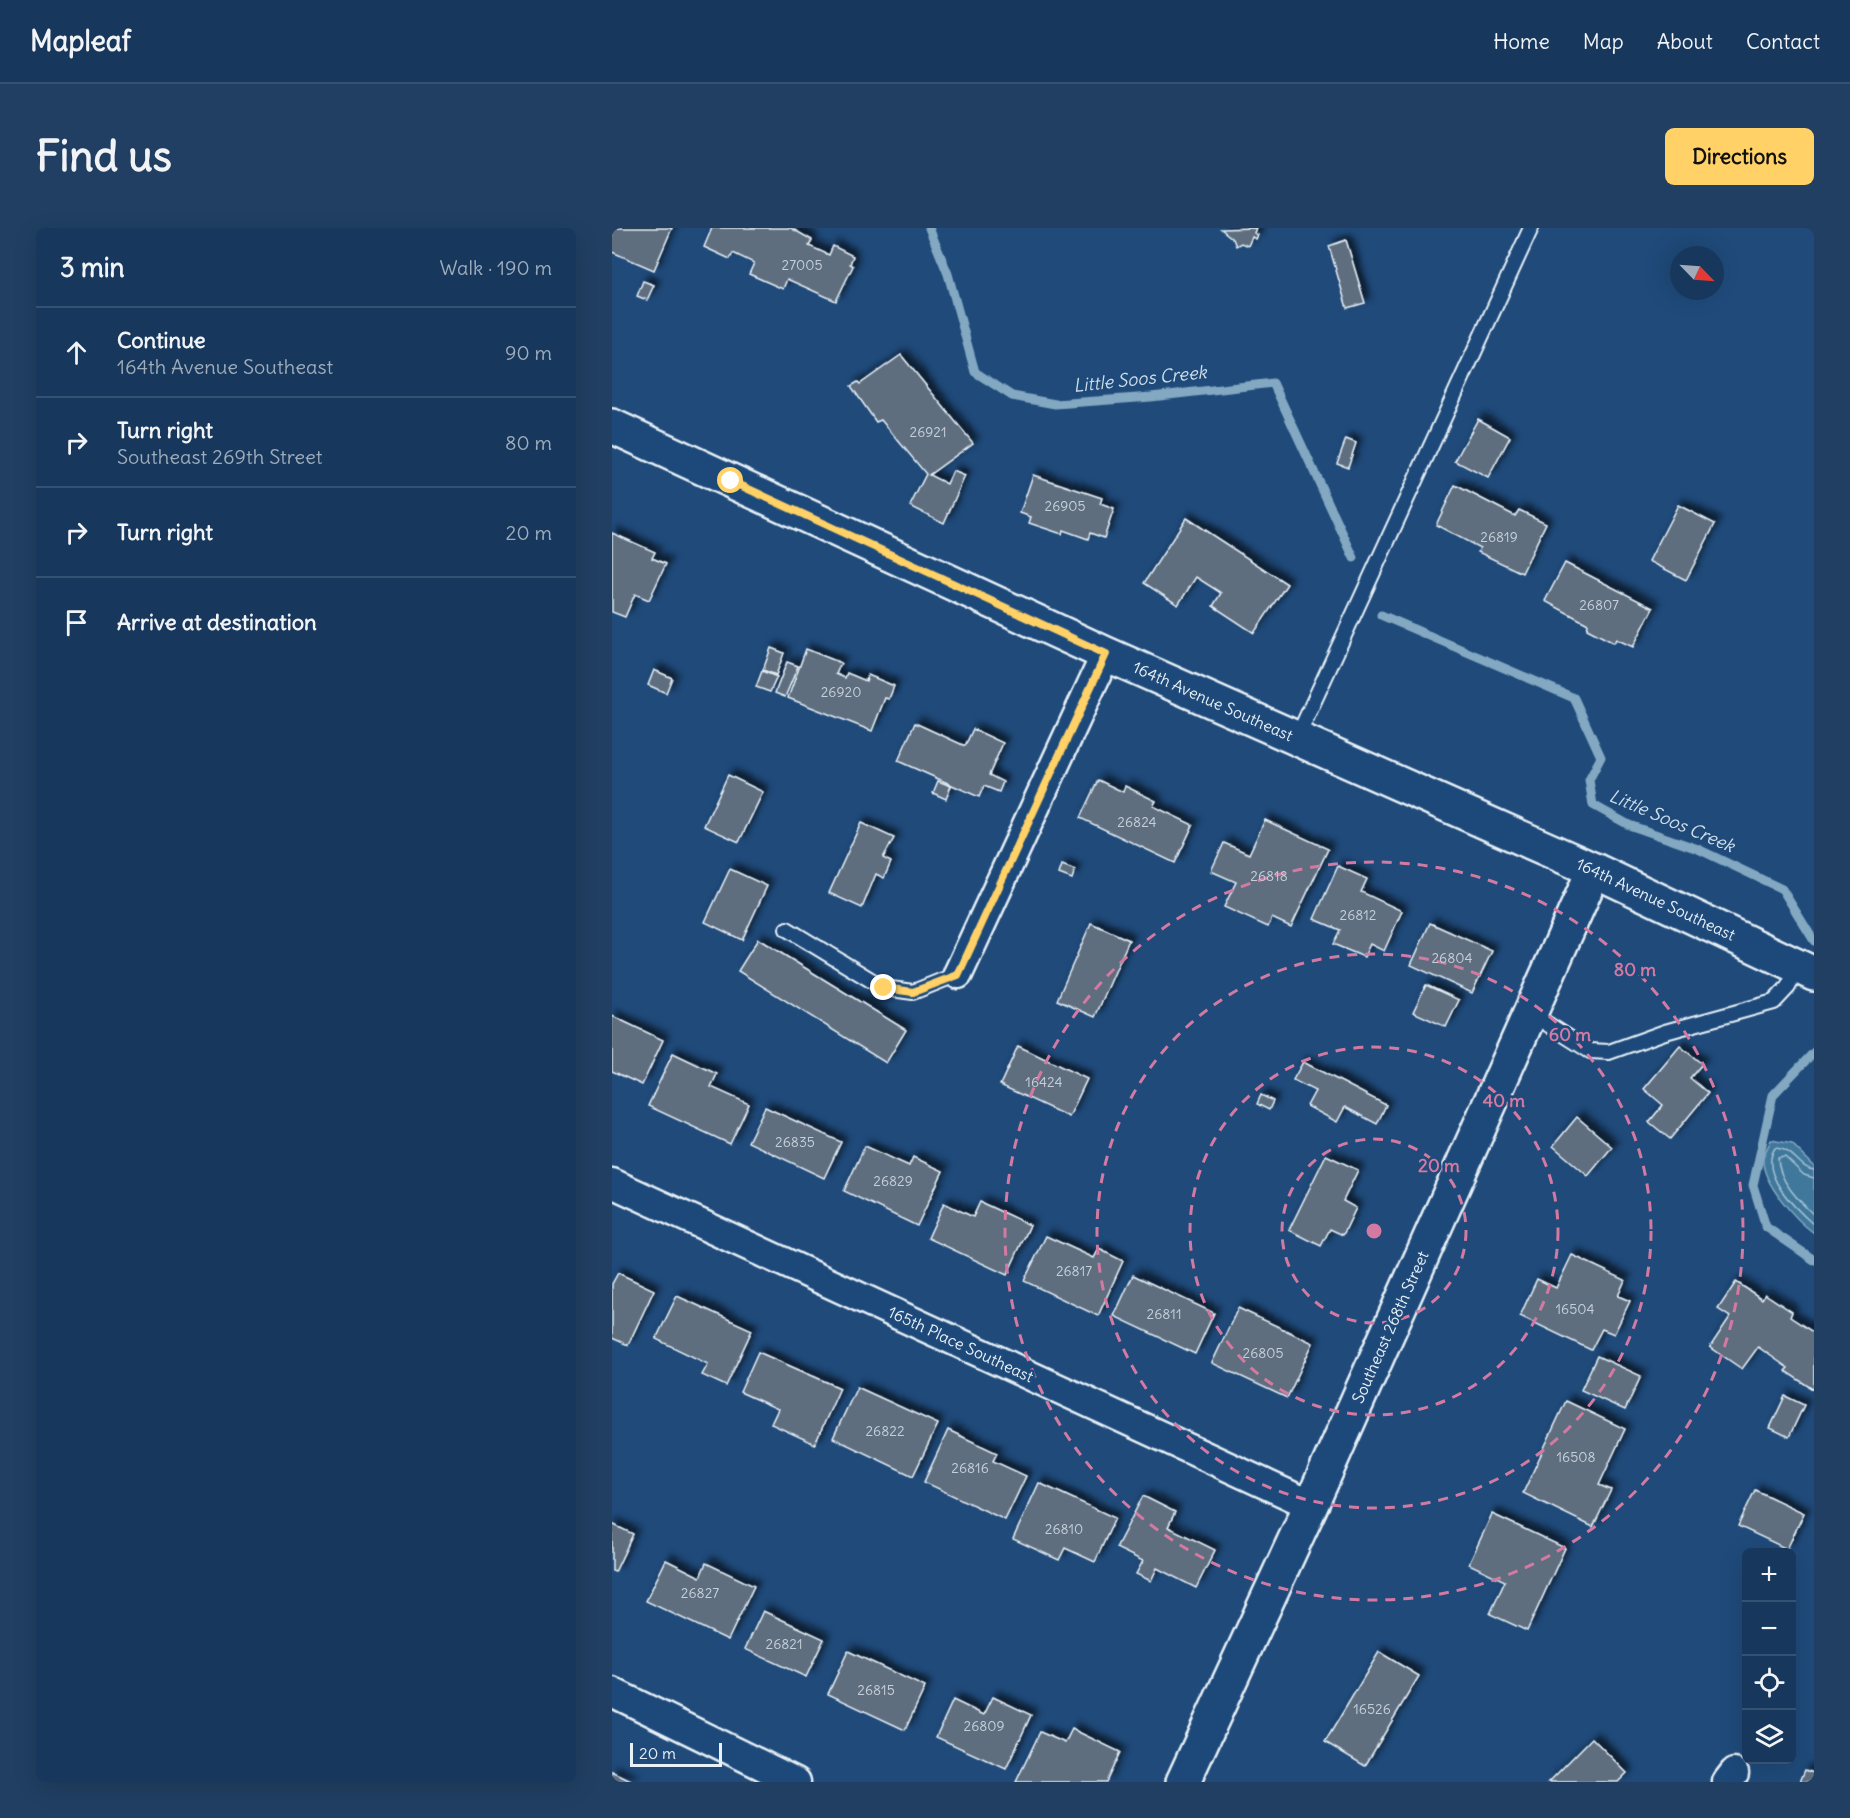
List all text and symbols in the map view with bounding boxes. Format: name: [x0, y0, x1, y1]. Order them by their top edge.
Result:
text: Mapleaf: [30, 23, 131, 59]
text: Home: [1493, 28, 1550, 55]
text: Map: [1583, 28, 1624, 55]
text: About: [1657, 28, 1713, 55]
text: Contact: [1746, 28, 1820, 55]
button: Directions: [1665, 128, 1814, 185]
text: Find us: [36, 130, 172, 182]
north arrow: [1670, 246, 1724, 300]
text: 3 min: [60, 251, 125, 284]
text: Walk · 190 m: [440, 255, 552, 280]
house number: 27005: [781, 256, 823, 274]
text: Continue: [117, 326, 206, 354]
icon: ahead: [60, 336, 93, 369]
text: 90 m: [505, 340, 552, 365]
text: 164th Avenue Southeast: [117, 354, 333, 379]
water label: Little Soos Creek: [1072, 360, 1209, 397]
text: Turn right: [117, 416, 213, 444]
house number: 26921: [909, 423, 947, 441]
icon: right: [60, 426, 93, 459]
text: 80 m: [505, 430, 552, 455]
text: Southeast 269th Street: [117, 444, 323, 469]
route start: [717, 467, 743, 493]
house number: 26905: [1044, 497, 1086, 515]
icon: right: [60, 516, 93, 549]
text: Turn right: [117, 518, 213, 546]
text: 20 m: [506, 520, 552, 545]
house number: 26819: [1480, 528, 1518, 546]
house number: 26807: [1579, 596, 1619, 614]
icon: arrive: [60, 606, 93, 639]
text: Arrive at destination: [117, 608, 317, 636]
street label: 164th Avenue Southeast: [1130, 657, 1297, 746]
house number: 26920: [821, 683, 861, 701]
water label: Little Soos Creek: [1606, 784, 1740, 858]
house number: 26824: [1117, 813, 1157, 831]
street label: 164th Avenue Southeast: [1573, 853, 1739, 945]
house number: 26818: [1250, 867, 1288, 885]
house number: 26812: [1339, 906, 1377, 924]
house number: 26804: [1431, 949, 1473, 967]
text: 80 m: [1614, 958, 1656, 981]
route end: [870, 974, 896, 1000]
text: 60 m: [1549, 1023, 1591, 1046]
house number: 16424: [1025, 1073, 1063, 1091]
text: 40 m: [1483, 1089, 1525, 1112]
house number: 26835: [775, 1133, 815, 1151]
text: 20 m: [1418, 1154, 1460, 1177]
house number: 26829: [873, 1172, 913, 1190]
centre of rings: [1364, 1221, 1384, 1241]
street label: Southeast 268th Street: [1347, 1247, 1433, 1406]
house number: 26817: [1056, 1262, 1092, 1280]
house number: 16504: [1556, 1300, 1595, 1318]
street label: 165th Place Southeast: [885, 1302, 1037, 1387]
house number: 26811: [1147, 1305, 1181, 1323]
house number: 26805: [1242, 1344, 1284, 1362]
house number: 26822: [865, 1422, 905, 1440]
house number: 16508: [1557, 1448, 1595, 1466]
house number: 26816: [951, 1459, 989, 1477]
house number: 26810: [1045, 1520, 1083, 1538]
map controls: [1742, 1548, 1796, 1764]
button: +: [1742, 1548, 1796, 1602]
house number: 26827: [681, 1584, 719, 1602]
button: −: [1742, 1602, 1796, 1656]
house number: 26821: [765, 1635, 803, 1653]
button: locate: [1742, 1656, 1796, 1710]
house number: 26815: [857, 1681, 895, 1699]
house number: 16526: [1353, 1700, 1391, 1718]
button: layers: [1742, 1710, 1796, 1764]
house number: 26809: [963, 1717, 1005, 1735]
scale bar: [630, 1740, 722, 1768]
text: 20 m: [639, 1743, 676, 1763]

